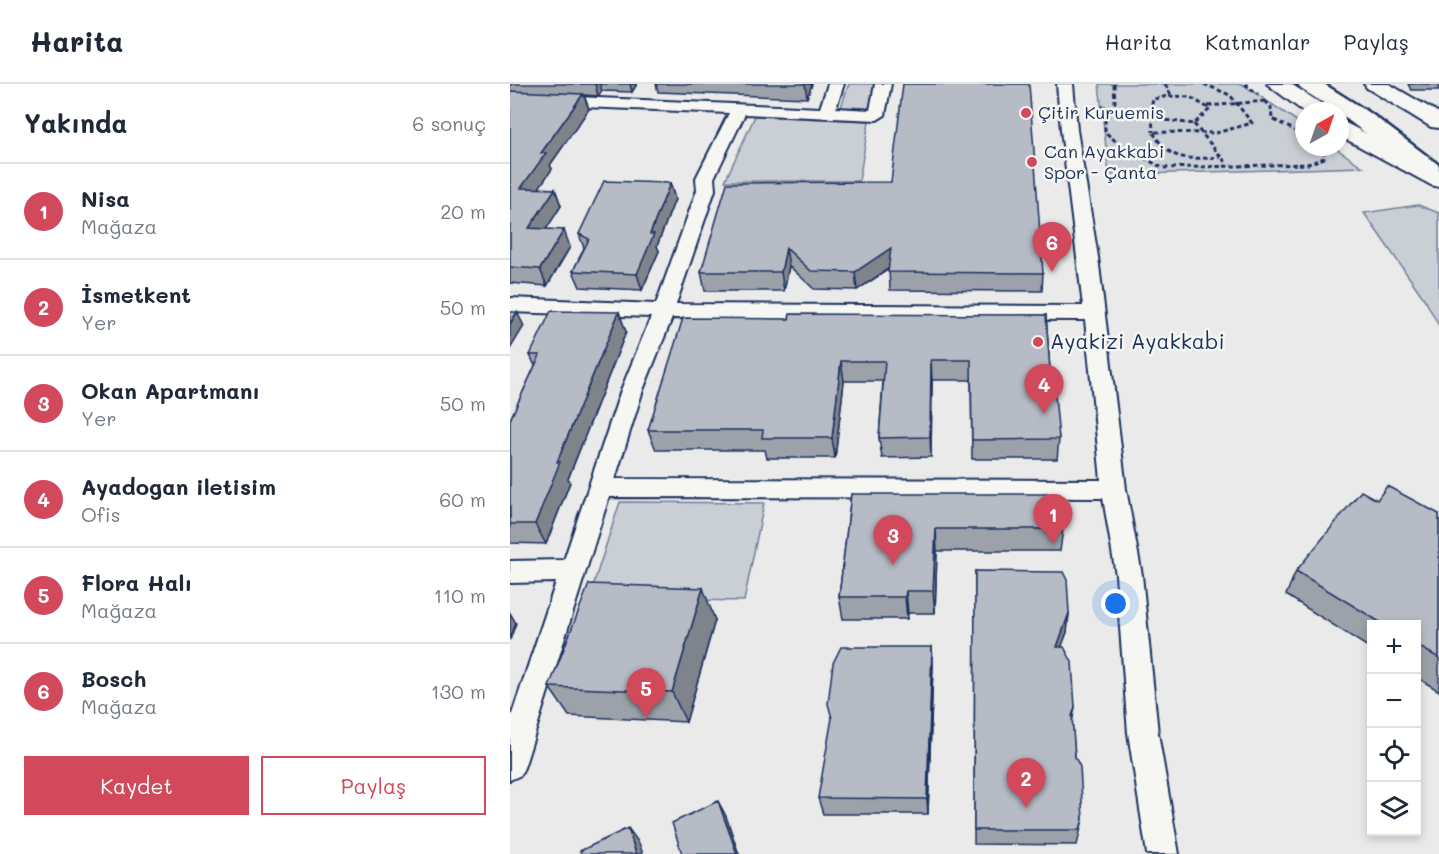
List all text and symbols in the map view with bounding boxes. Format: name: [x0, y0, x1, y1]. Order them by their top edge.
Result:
text: Harita: [30, 23, 123, 59]
text: Harita: [1105, 28, 1172, 55]
text: Katmanlar: [1205, 28, 1311, 55]
text: Paylaş: [1344, 28, 1409, 55]
place label: Çitir Kuruemis: [1038, 100, 1164, 124]
north arrow: [1295, 102, 1349, 156]
text: Yakında: [24, 106, 127, 140]
marker: Çitir Kuruemis: [1019, 106, 1033, 120]
text: 6 sonuç: [412, 110, 486, 136]
place label: Can Ayakkabi Spor - Çanta: [1044, 139, 1164, 184]
marker: Can Ayakkabi Spor - Çanta: [1025, 155, 1039, 169]
text: Nisa: [81, 184, 130, 213]
text: 1: [39, 198, 48, 224]
text: 20 m: [440, 198, 486, 224]
text: Mağaza: [81, 213, 157, 239]
pin: 6: [1032, 222, 1072, 272]
text: İsmetkent: [81, 280, 191, 309]
text: 2: [38, 294, 49, 320]
text: 50 m: [440, 294, 486, 320]
text: Yer: [81, 309, 117, 335]
place label: Ayakizi Ayakkabi: [1050, 327, 1225, 354]
marker: Ayakizi Ayakkabi: [1031, 335, 1045, 349]
pin: 4: [1024, 364, 1064, 414]
text: Okan Apartmanı: [81, 376, 260, 405]
text: 3: [38, 390, 50, 416]
text: 50 m: [440, 390, 486, 416]
text: Yer: [81, 405, 117, 431]
text: Ayadogan iletisim: [81, 472, 276, 501]
text: 4: [37, 486, 50, 512]
text: 60 m: [439, 486, 486, 512]
pin: 1: [1034, 494, 1072, 544]
text: Ofis: [81, 501, 120, 527]
pin: 3: [874, 516, 913, 565]
text: Flora Halı: [81, 568, 192, 597]
text: 5: [38, 582, 49, 608]
text: 110 m: [433, 582, 486, 608]
your location: [1101, 589, 1130, 618]
text: Mağaza: [81, 597, 157, 623]
map controls: [1367, 620, 1421, 836]
button: +: [1367, 620, 1421, 674]
text: Bosch: [81, 664, 146, 693]
pin: 5: [626, 668, 666, 718]
button: −: [1367, 674, 1421, 728]
text: 6: [37, 678, 50, 704]
text: 130 m: [431, 678, 486, 704]
text: Mağaza: [81, 693, 157, 719]
button: locate: [1367, 728, 1421, 782]
button: Kaydet: [24, 756, 249, 815]
button: Paylaş: [261, 756, 486, 815]
pin: 2: [1006, 758, 1046, 808]
button: layers: [1367, 782, 1421, 836]

